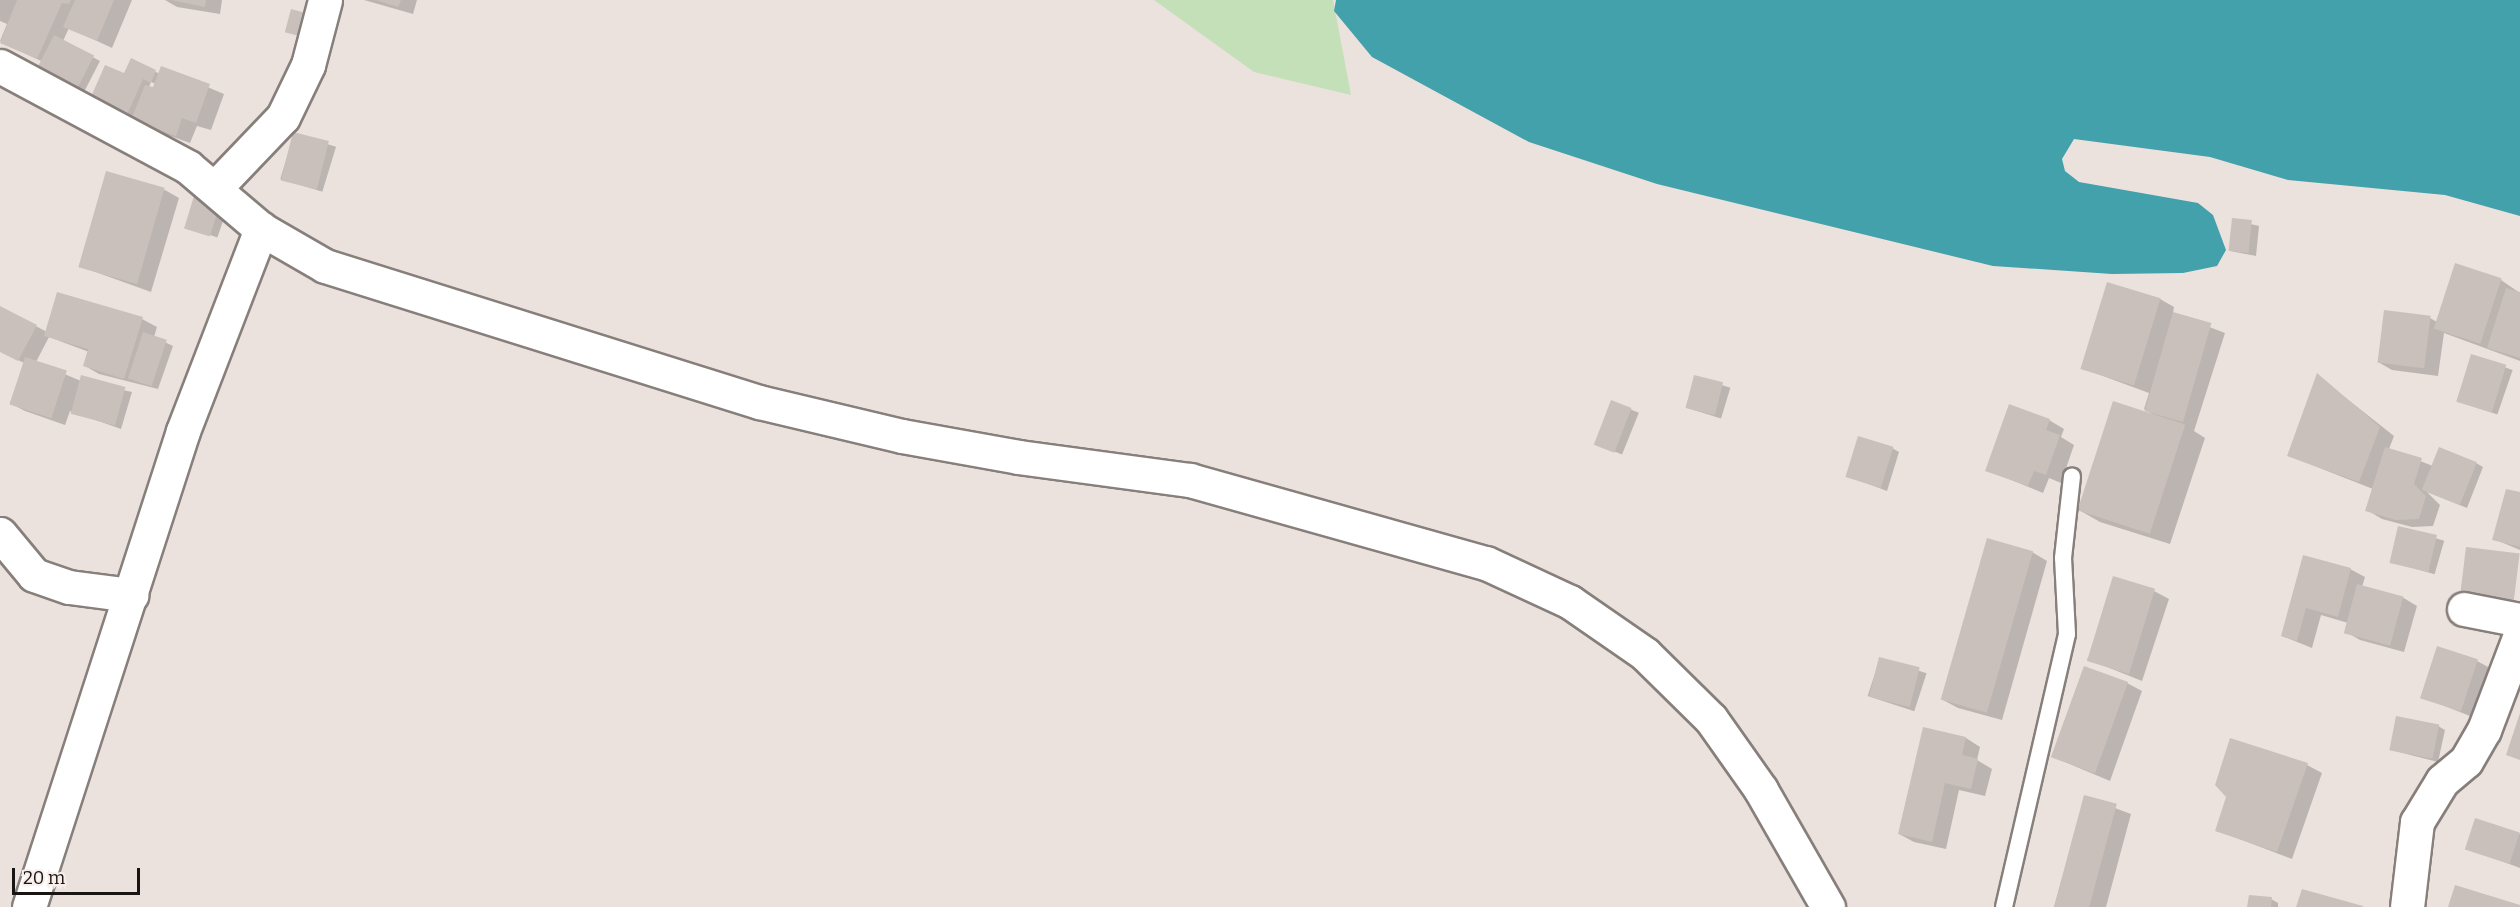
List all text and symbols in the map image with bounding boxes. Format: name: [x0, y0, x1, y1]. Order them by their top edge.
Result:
scale bar: [15, 856, 142, 894]
text: 20 m: [23, 867, 65, 889]

